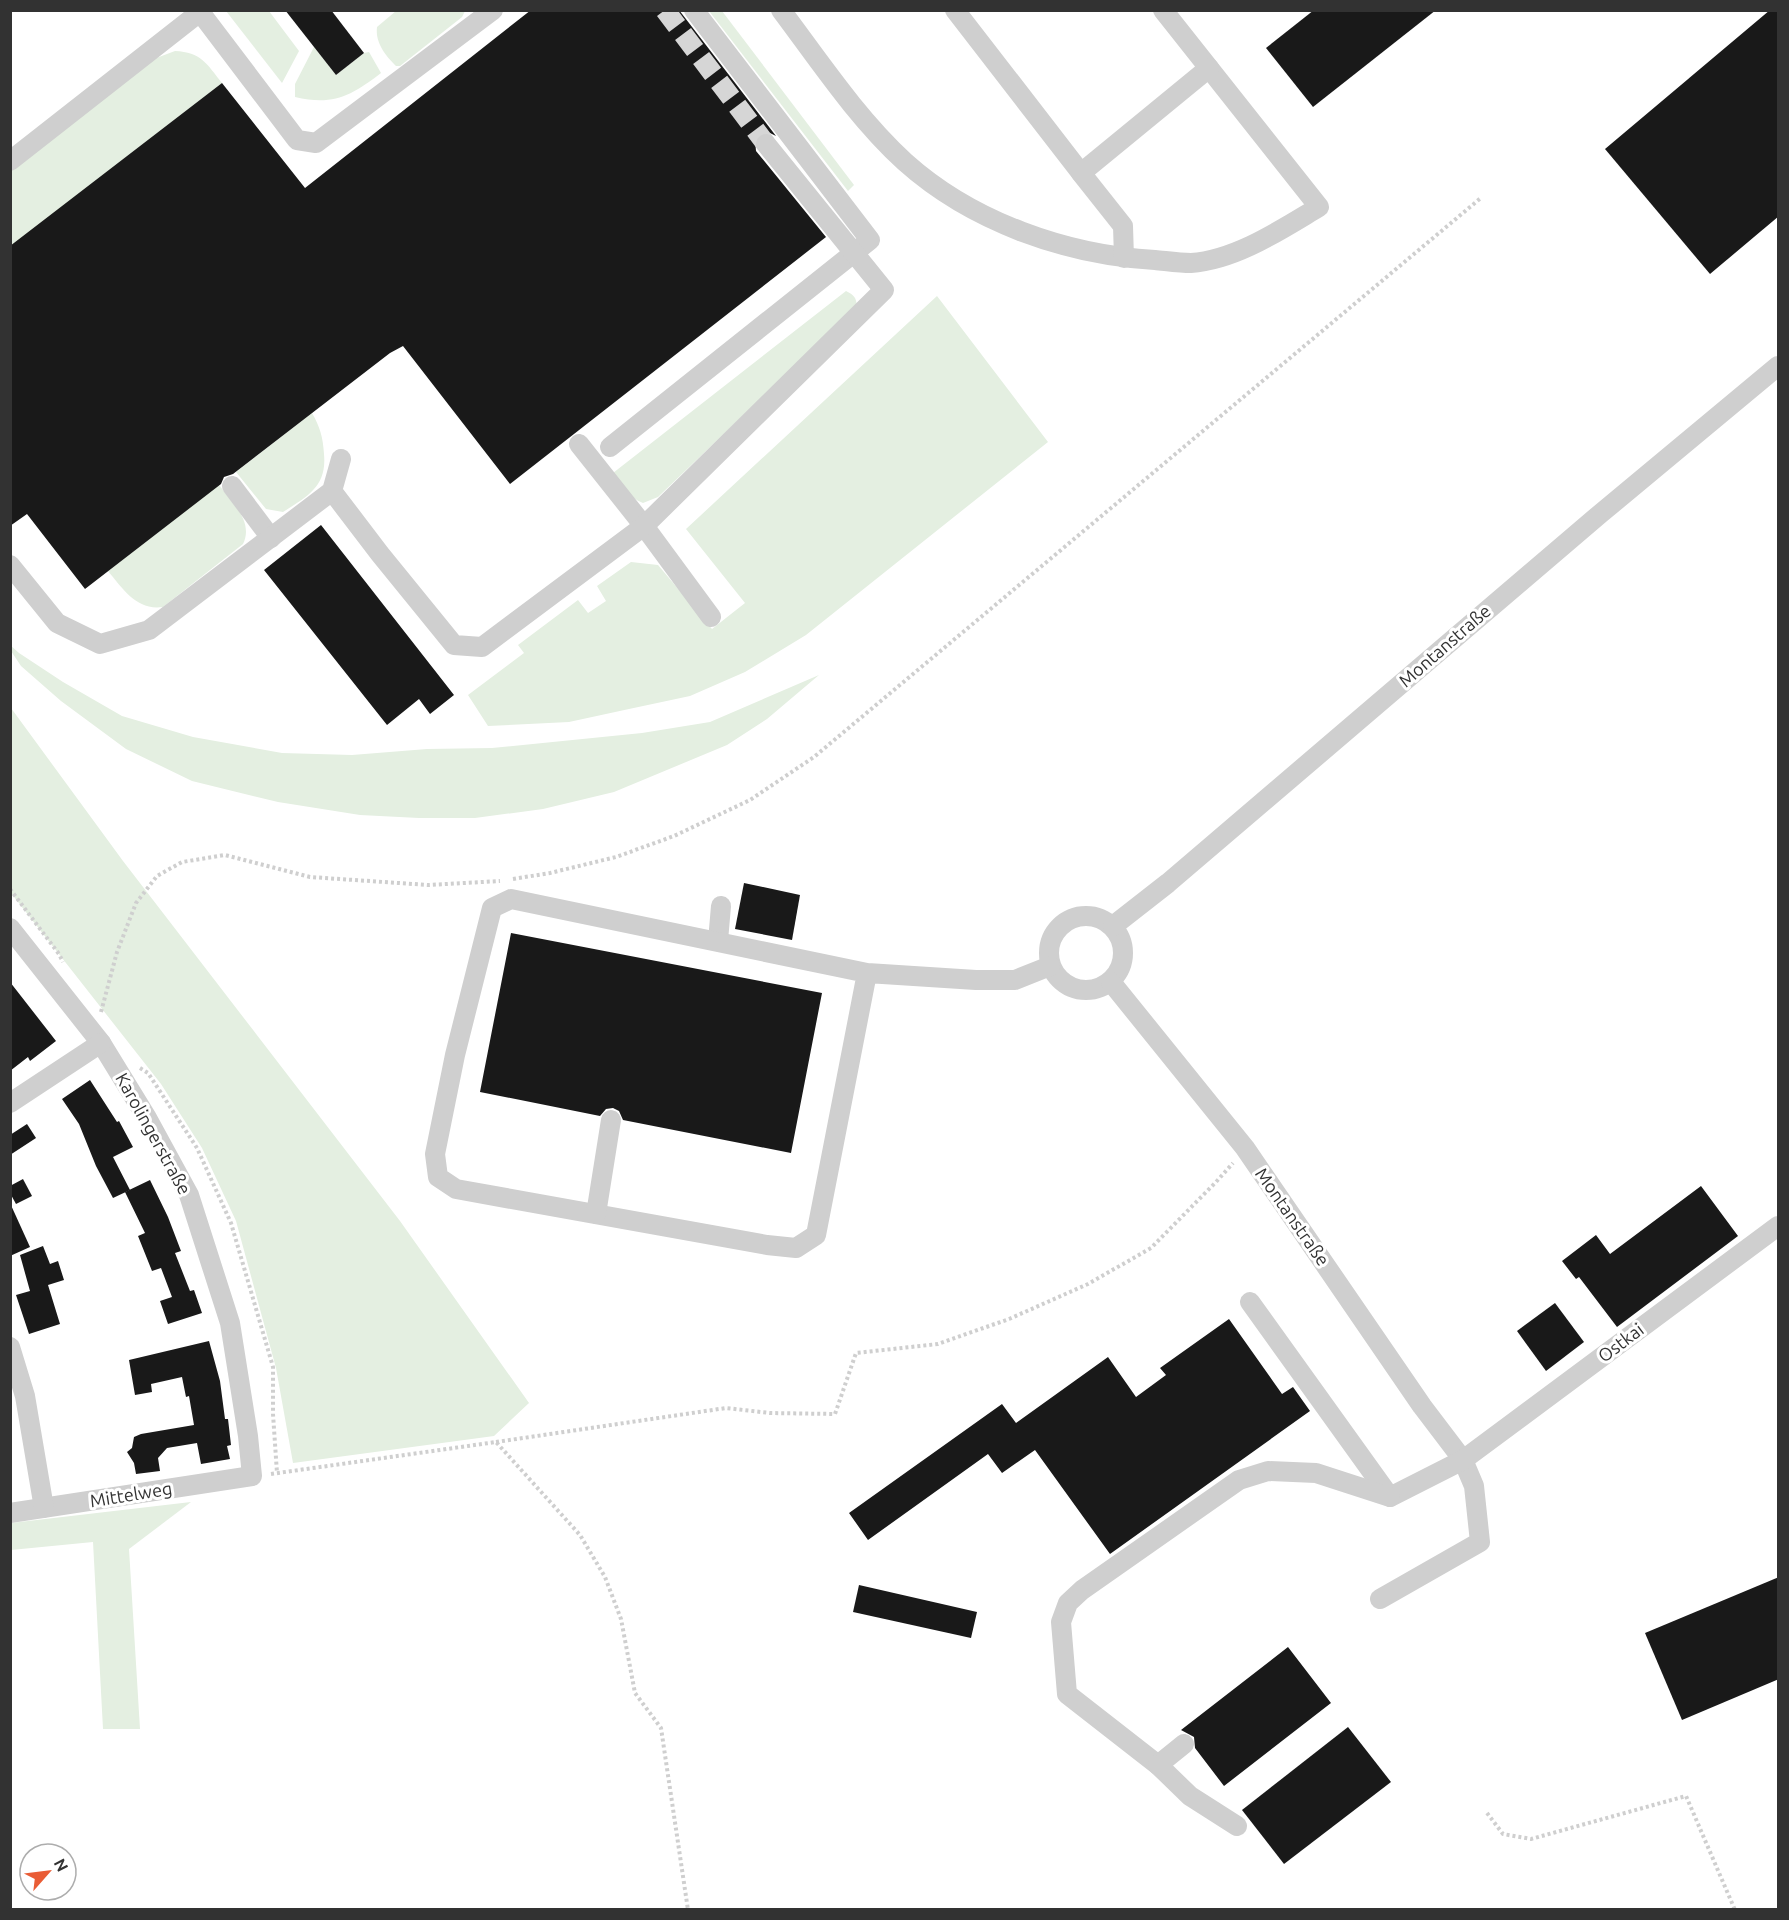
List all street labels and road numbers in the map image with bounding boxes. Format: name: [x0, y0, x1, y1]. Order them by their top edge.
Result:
street label: Montanstraße: [1394, 600, 1494, 690]
street label: Karolingerstraße: [112, 1069, 196, 1198]
street label: Montanstraße: [1252, 1164, 1334, 1269]
street label: Ostkai: [1594, 1319, 1647, 1366]
street label: Mittelweg: [88, 1478, 173, 1510]

